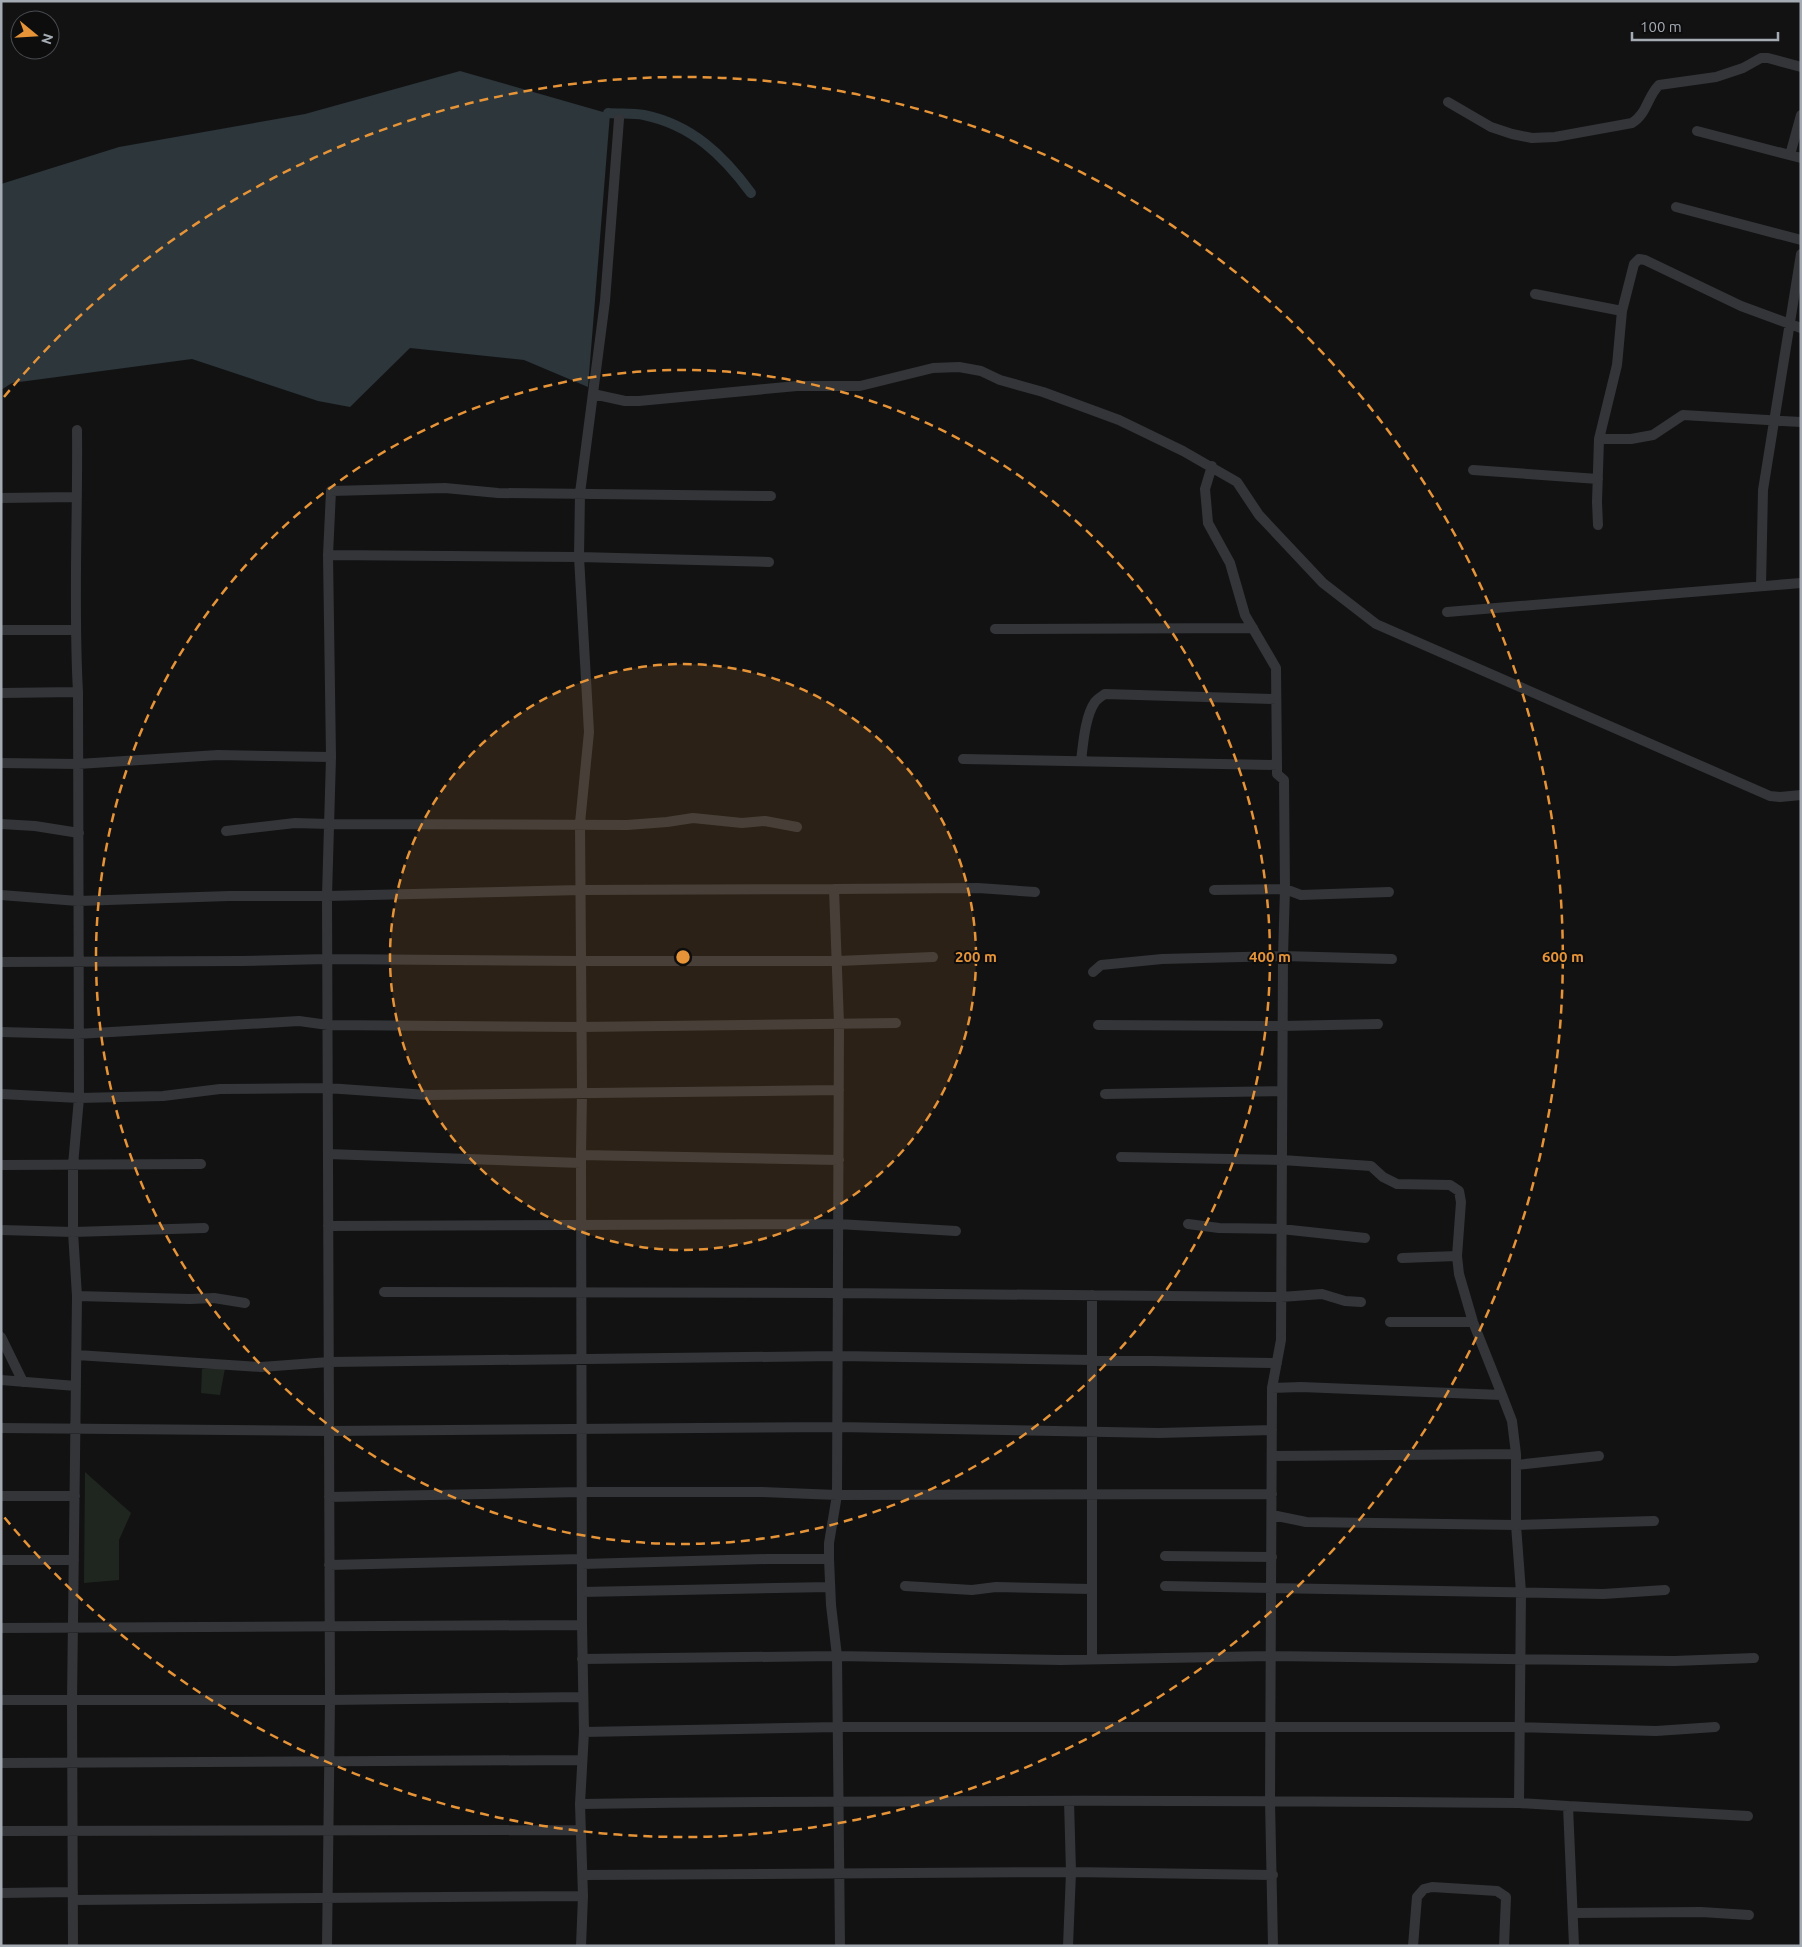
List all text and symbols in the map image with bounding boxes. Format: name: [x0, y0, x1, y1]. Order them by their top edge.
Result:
north arrow: [10, 10, 60, 60]
scale bar: [1632, 10, 1778, 42]
text: 100 m: [1640, 18, 1682, 35]
text: N: [38, 32, 57, 46]
centre of rings: [674, 948, 692, 966]
text: 200 m: [955, 948, 997, 965]
text: 400 m: [1249, 948, 1291, 965]
text: 600 m: [1542, 948, 1584, 965]

